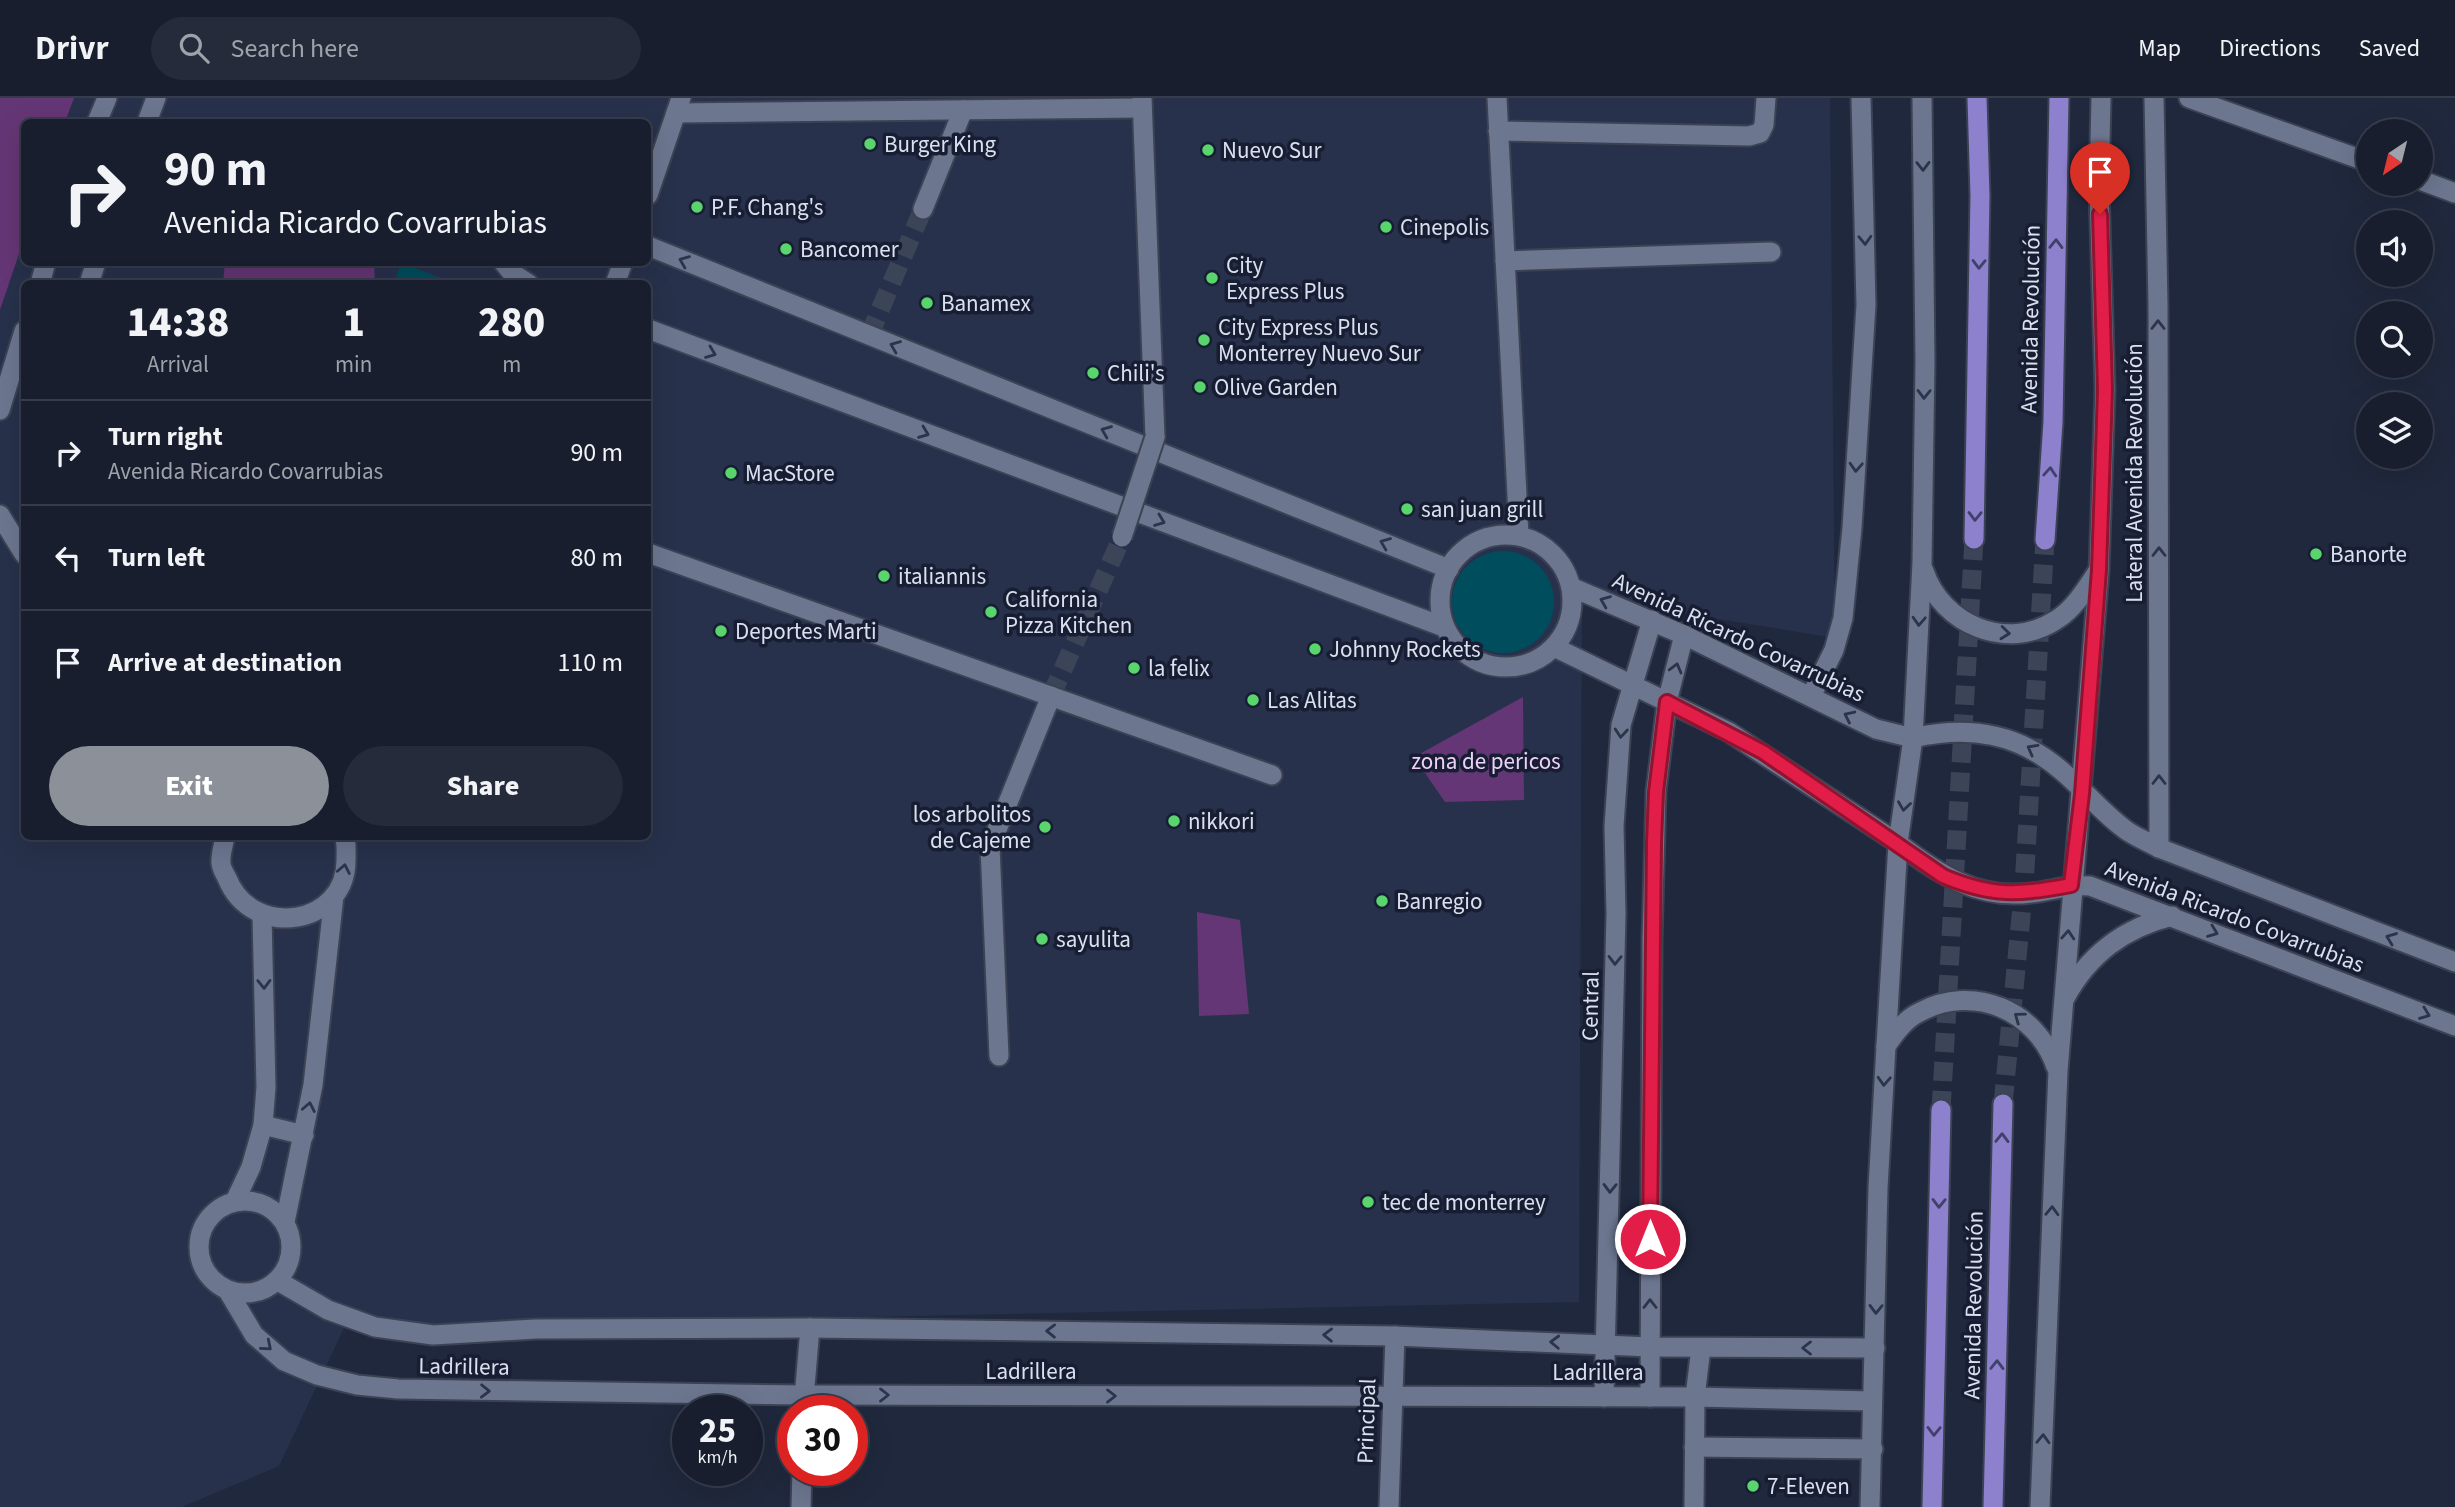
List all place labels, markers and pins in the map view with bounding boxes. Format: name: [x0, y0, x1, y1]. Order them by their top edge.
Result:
place label: Burger King: [884, 128, 997, 161]
place label: Nuevo Sur: [1222, 134, 1322, 167]
marker: Burger King: [862, 136, 878, 152]
marker: Nuevo Sur: [1200, 142, 1216, 158]
pin: [2070, 142, 2130, 214]
place label: P.F. Chang's: [711, 191, 824, 224]
marker: P.F. Chang's: [689, 199, 705, 215]
place label: Cinepolis: [1400, 211, 1489, 244]
marker: Cinepolis: [1378, 219, 1394, 235]
place label: Bancomer: [800, 233, 900, 266]
marker: Bancomer: [778, 241, 794, 257]
place label: City Express Plus: [1226, 249, 1345, 308]
marker: City Express Plus: [1204, 270, 1220, 286]
place label: Banamex: [941, 287, 1031, 320]
marker: Banamex: [919, 295, 935, 311]
place label: City Express Plus Monterrey Nuevo Sur: [1218, 311, 1422, 370]
marker: City Express Plus Monterrey Nuevo Sur: [1196, 332, 1212, 348]
place label: Chili's: [1107, 357, 1165, 390]
marker: Chili's: [1085, 365, 1101, 381]
place label: Olive Garden: [1214, 371, 1338, 404]
marker: Olive Garden: [1192, 379, 1208, 395]
place label: MacStore: [745, 457, 835, 490]
marker: MacStore: [723, 465, 739, 481]
place label: san juan grill: [1421, 493, 1543, 526]
marker: san juan grill: [1399, 501, 1415, 517]
place label: Banorte: [2330, 538, 2407, 571]
marker: Banorte: [2308, 546, 2324, 562]
place label: italiannis: [898, 560, 986, 593]
marker: italiannis: [876, 568, 892, 584]
place label: California Pizza Kitchen: [1005, 583, 1132, 642]
marker: California Pizza Kitchen: [983, 604, 999, 620]
place label: Deportes Marti: [735, 615, 877, 648]
marker: Deportes Marti: [713, 623, 729, 639]
place label: Johnny Rockets: [1329, 633, 1481, 666]
marker: Johnny Rockets: [1307, 641, 1323, 657]
place label: la felix: [1148, 652, 1210, 685]
marker: la felix: [1126, 660, 1142, 676]
place label: Las Alitas: [1267, 684, 1357, 717]
marker: Las Alitas: [1245, 692, 1261, 708]
place label: los arbolitos de Cajeme: [913, 798, 1031, 857]
place label: nikkori: [1188, 805, 1255, 838]
marker: nikkori: [1166, 813, 1182, 829]
marker: los arbolitos de Cajeme: [1037, 819, 1053, 835]
place label: Banregio: [1396, 885, 1482, 918]
marker: Banregio: [1374, 893, 1390, 909]
place label: sayulita: [1056, 923, 1131, 956]
marker: sayulita: [1034, 931, 1050, 947]
place label: tec de monterrey: [1382, 1186, 1546, 1219]
marker: tec de monterrey: [1360, 1194, 1376, 1210]
place label: 7-Eleven: [1767, 1470, 1850, 1503]
marker: 7-Eleven: [1745, 1478, 1761, 1494]

